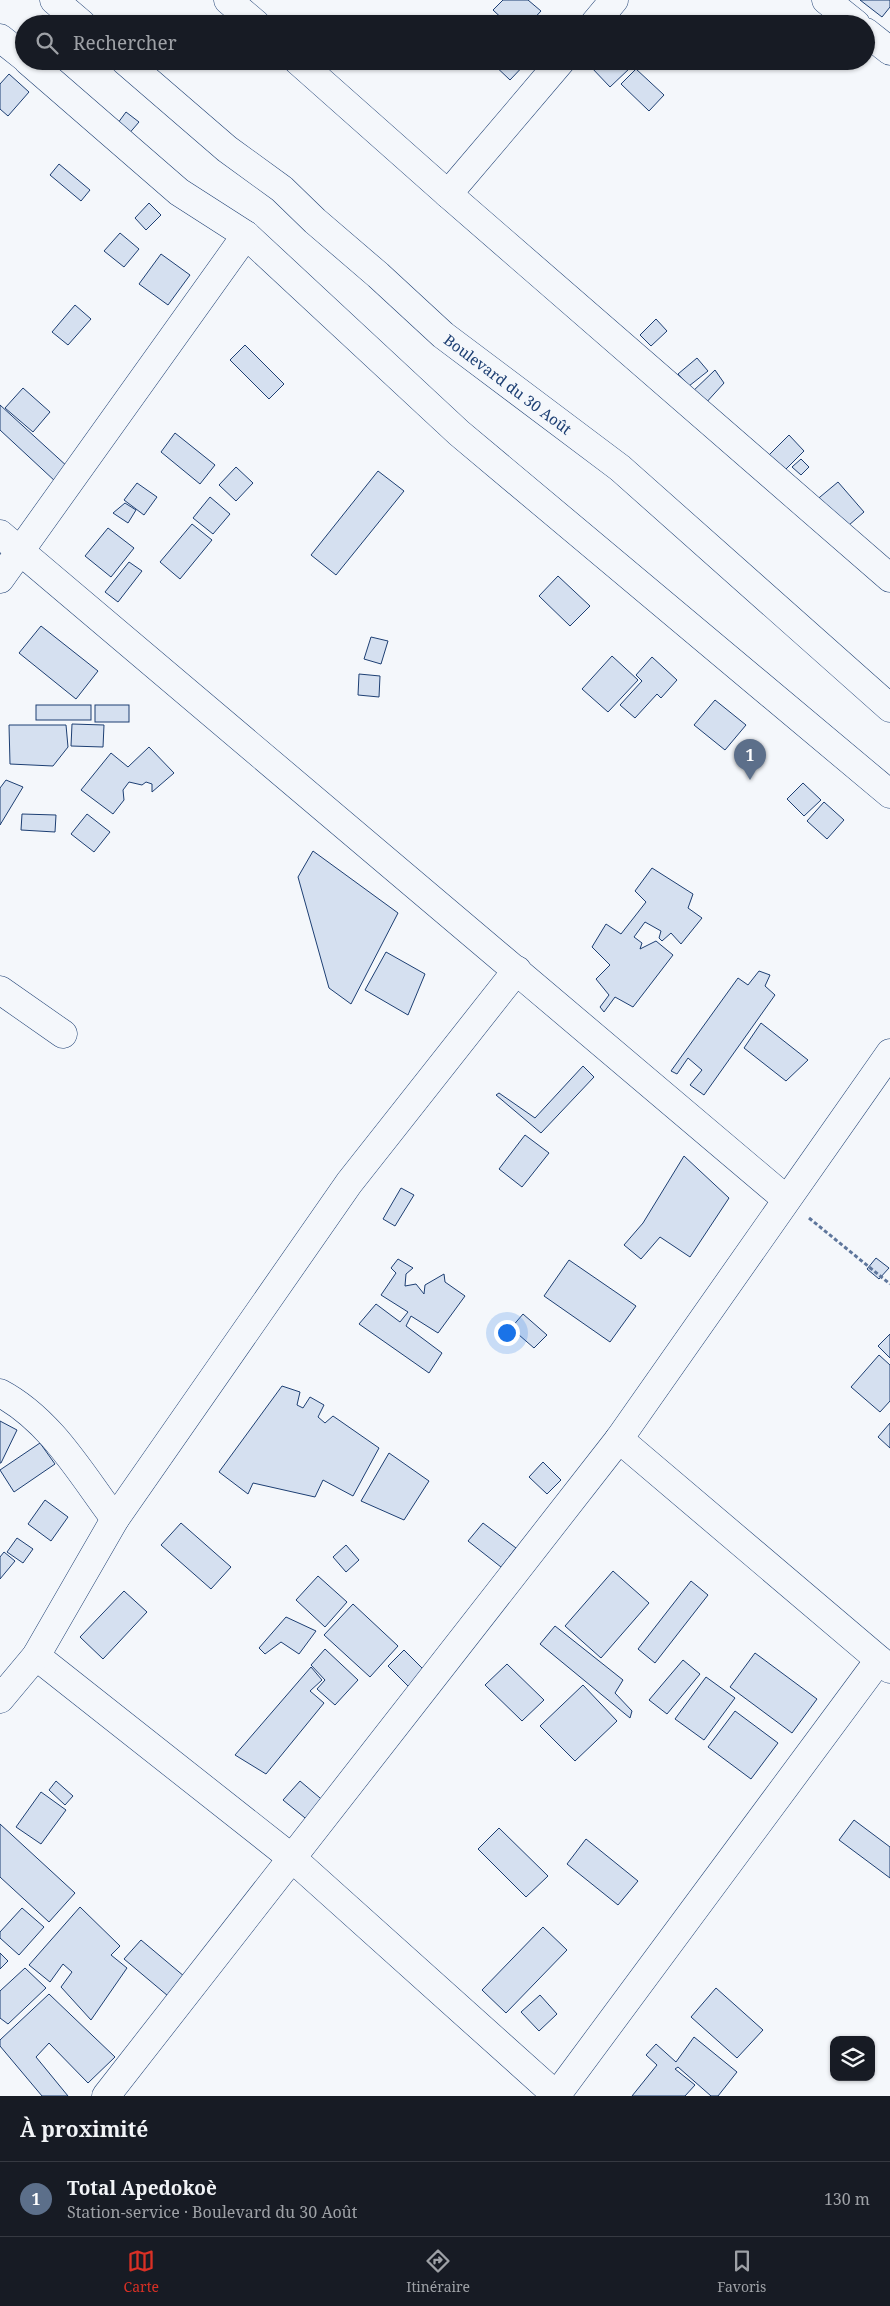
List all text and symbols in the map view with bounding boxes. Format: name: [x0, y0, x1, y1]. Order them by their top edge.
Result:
search box: [15, 15, 875, 70]
icon: search: [33, 29, 61, 57]
text: Rechercher: [73, 30, 177, 56]
street label: Boulevard du 30 Août: [440, 329, 576, 439]
pin: 1: [734, 739, 766, 780]
your location: [494, 1320, 520, 1346]
map controls: [830, 2036, 875, 2081]
button: layers: [830, 2036, 875, 2081]
text: À proximité: [20, 2115, 148, 2143]
text: Total Apedokoè: [67, 2175, 217, 2201]
text: 1: [31, 2188, 41, 2210]
text: 130 m: [824, 2188, 870, 2210]
text: Station-service · Boulevard du 30 Août: [67, 2201, 357, 2223]
tab: Carte: [124, 2247, 159, 2296]
tab: Itinéraire: [406, 2247, 470, 2296]
tab: Favoris: [717, 2247, 766, 2296]

